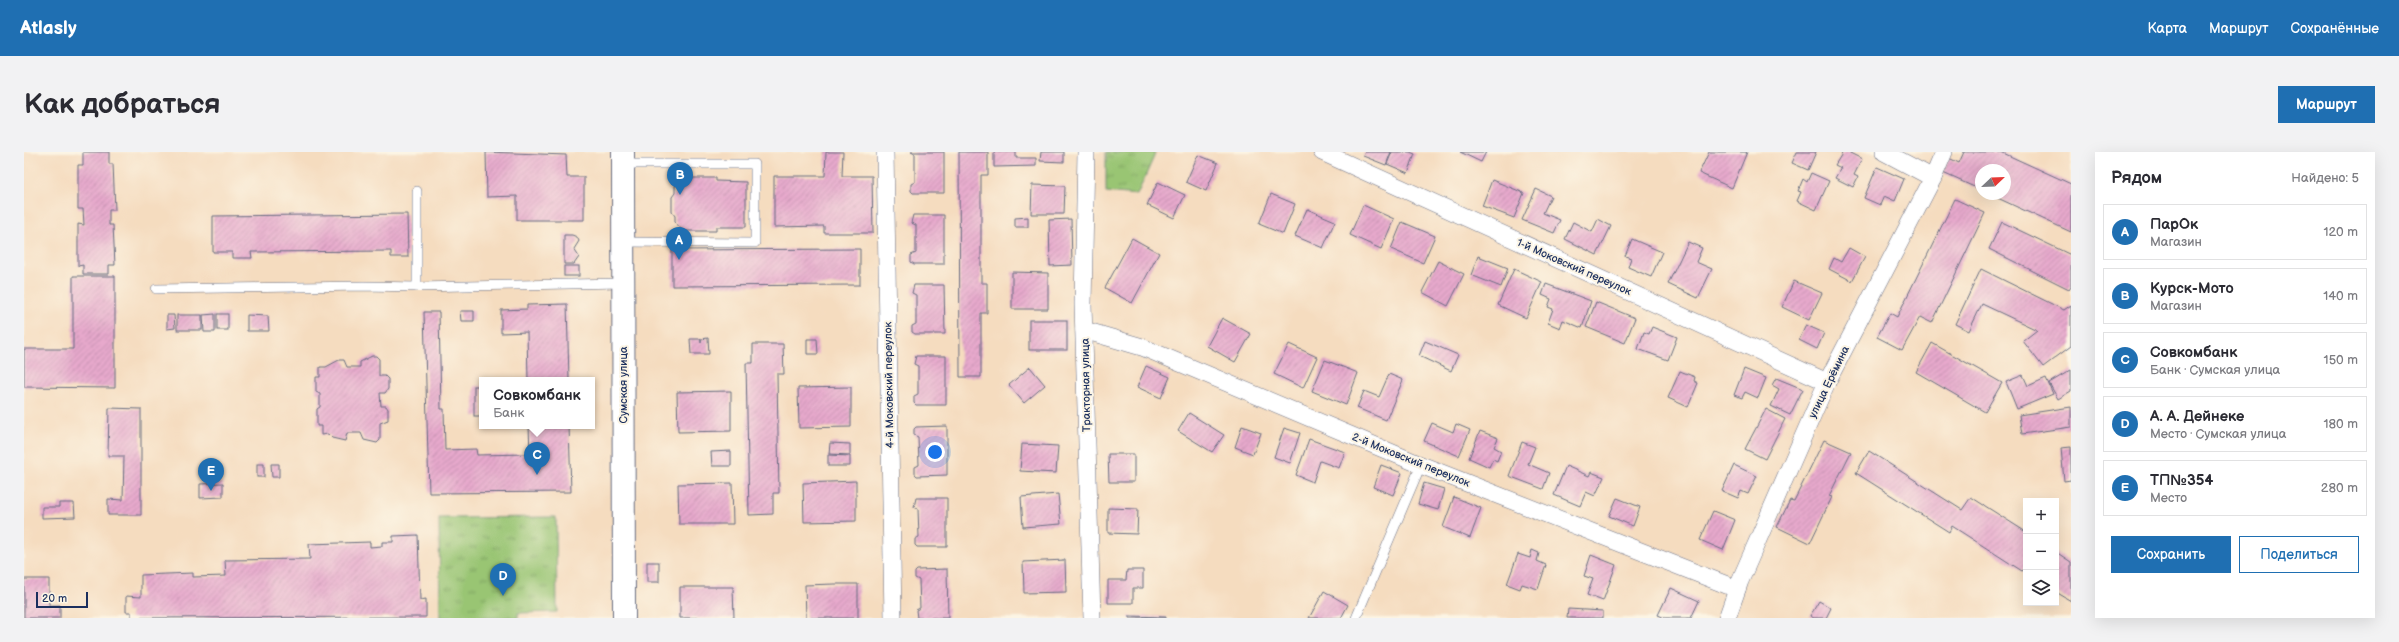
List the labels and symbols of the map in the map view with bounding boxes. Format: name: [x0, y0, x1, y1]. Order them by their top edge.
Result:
pin: B: [667, 162, 693, 195]
north arrow: [1975, 164, 2011, 200]
pin: A: [666, 227, 692, 260]
street label: 1-й Моковский переулок: [1515, 236, 1633, 298]
street label: 4-й Моковский переулок: [881, 322, 897, 448]
street label: Тракторная улица: [1079, 337, 1093, 432]
street label: улица Ерёмина: [1806, 343, 1852, 420]
street label: Сумская улица: [617, 346, 630, 423]
street label: 2-й Моковский переулок: [1350, 430, 1472, 490]
pin: C: [524, 442, 550, 475]
your location: [925, 442, 945, 462]
pin: E: [198, 458, 224, 491]
pin: D: [490, 563, 516, 596]
scale bar: [36, 590, 88, 609]

